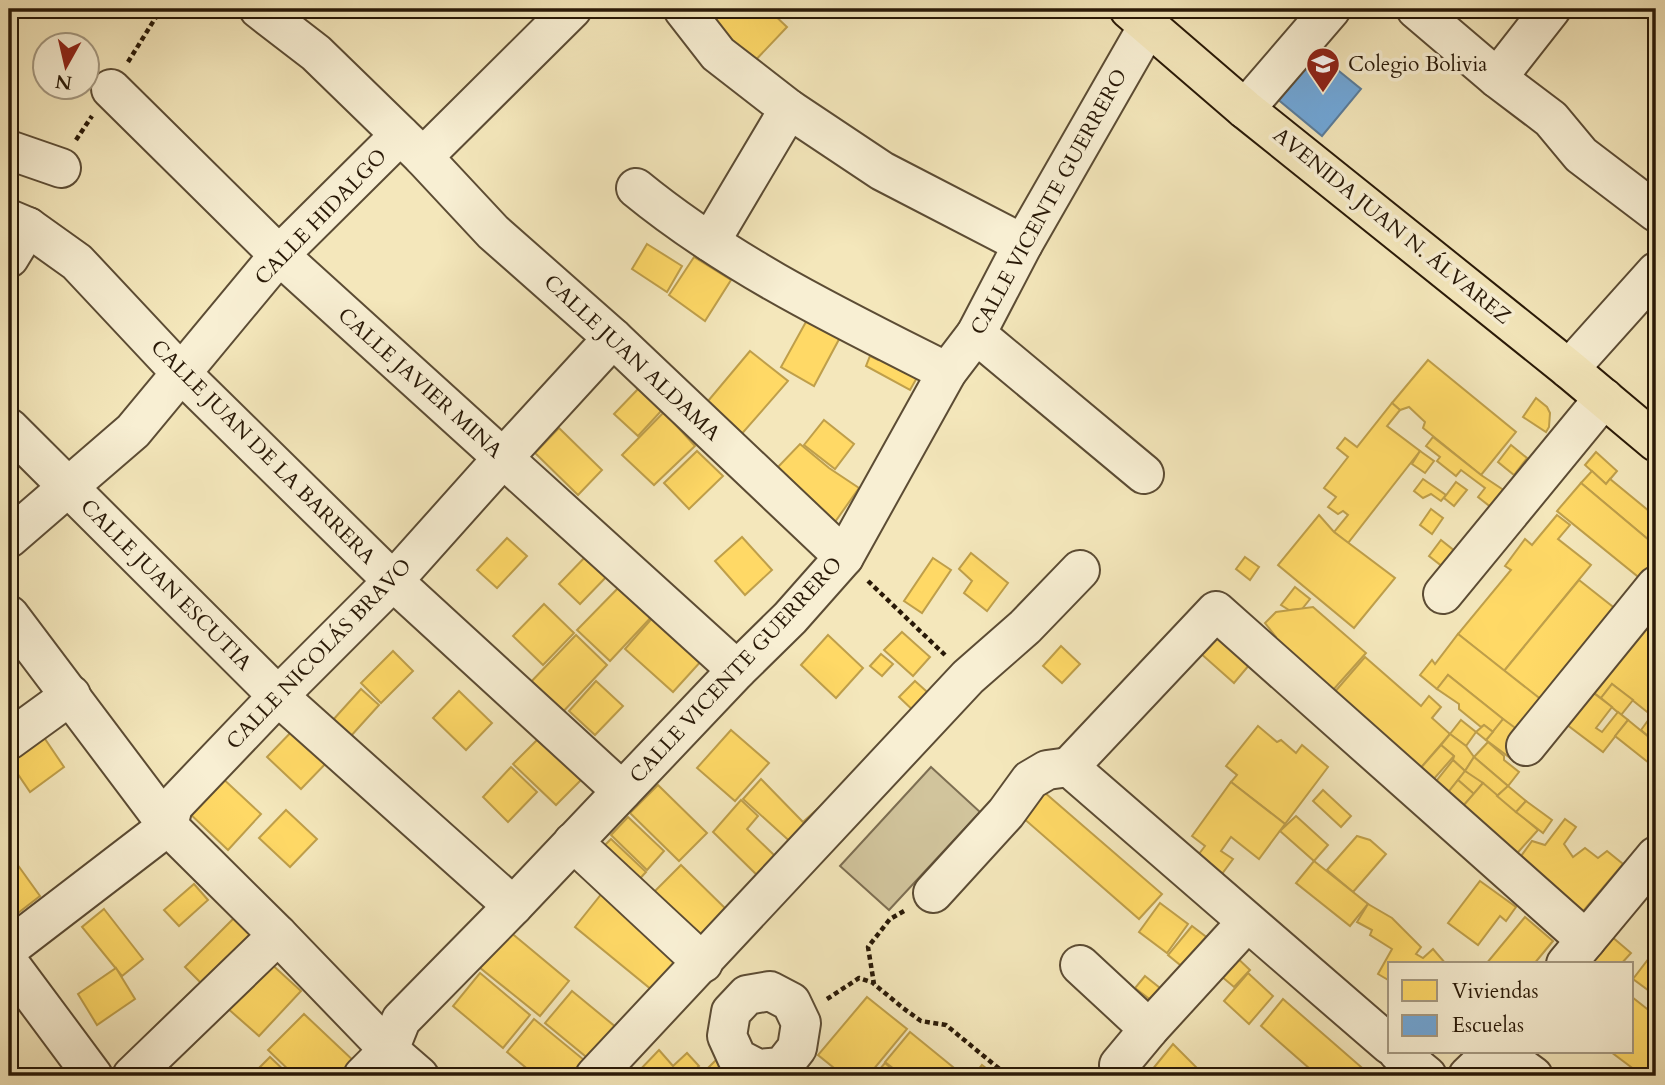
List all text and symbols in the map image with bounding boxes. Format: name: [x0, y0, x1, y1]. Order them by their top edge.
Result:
north arrow: [32, 32, 102, 102]
school or university icon: Colegio Bolivia: [1304, 45, 1342, 94]
place label: Colegio Bolivia: [1348, 50, 1487, 79]
street label: CALLE VICENTE GUERRERO: [964, 64, 1134, 340]
text: N: [53, 68, 74, 96]
street label: AVENIDA JUAN N. ÁLVAREZ: [1267, 121, 1517, 331]
street label: CALLE HIDALGO: [248, 142, 394, 292]
street label: CALLE JUAN ALDAMA: [537, 268, 727, 448]
street label: CALLE JAVIER MINA: [331, 301, 509, 465]
street label: CALLE JUAN DE LA BARRERA: [144, 333, 382, 571]
street label: CALLE JUAN ESCUTIA: [74, 493, 258, 677]
street label: CALLE VICENTE GUERRERO: [623, 550, 849, 790]
street label: CALLE NICOLÁS BRAVO: [220, 552, 418, 756]
legend: [1388, 962, 1634, 1054]
text: Viviendas: [1452, 977, 1539, 1006]
text: Escuelas: [1452, 1011, 1524, 1040]

